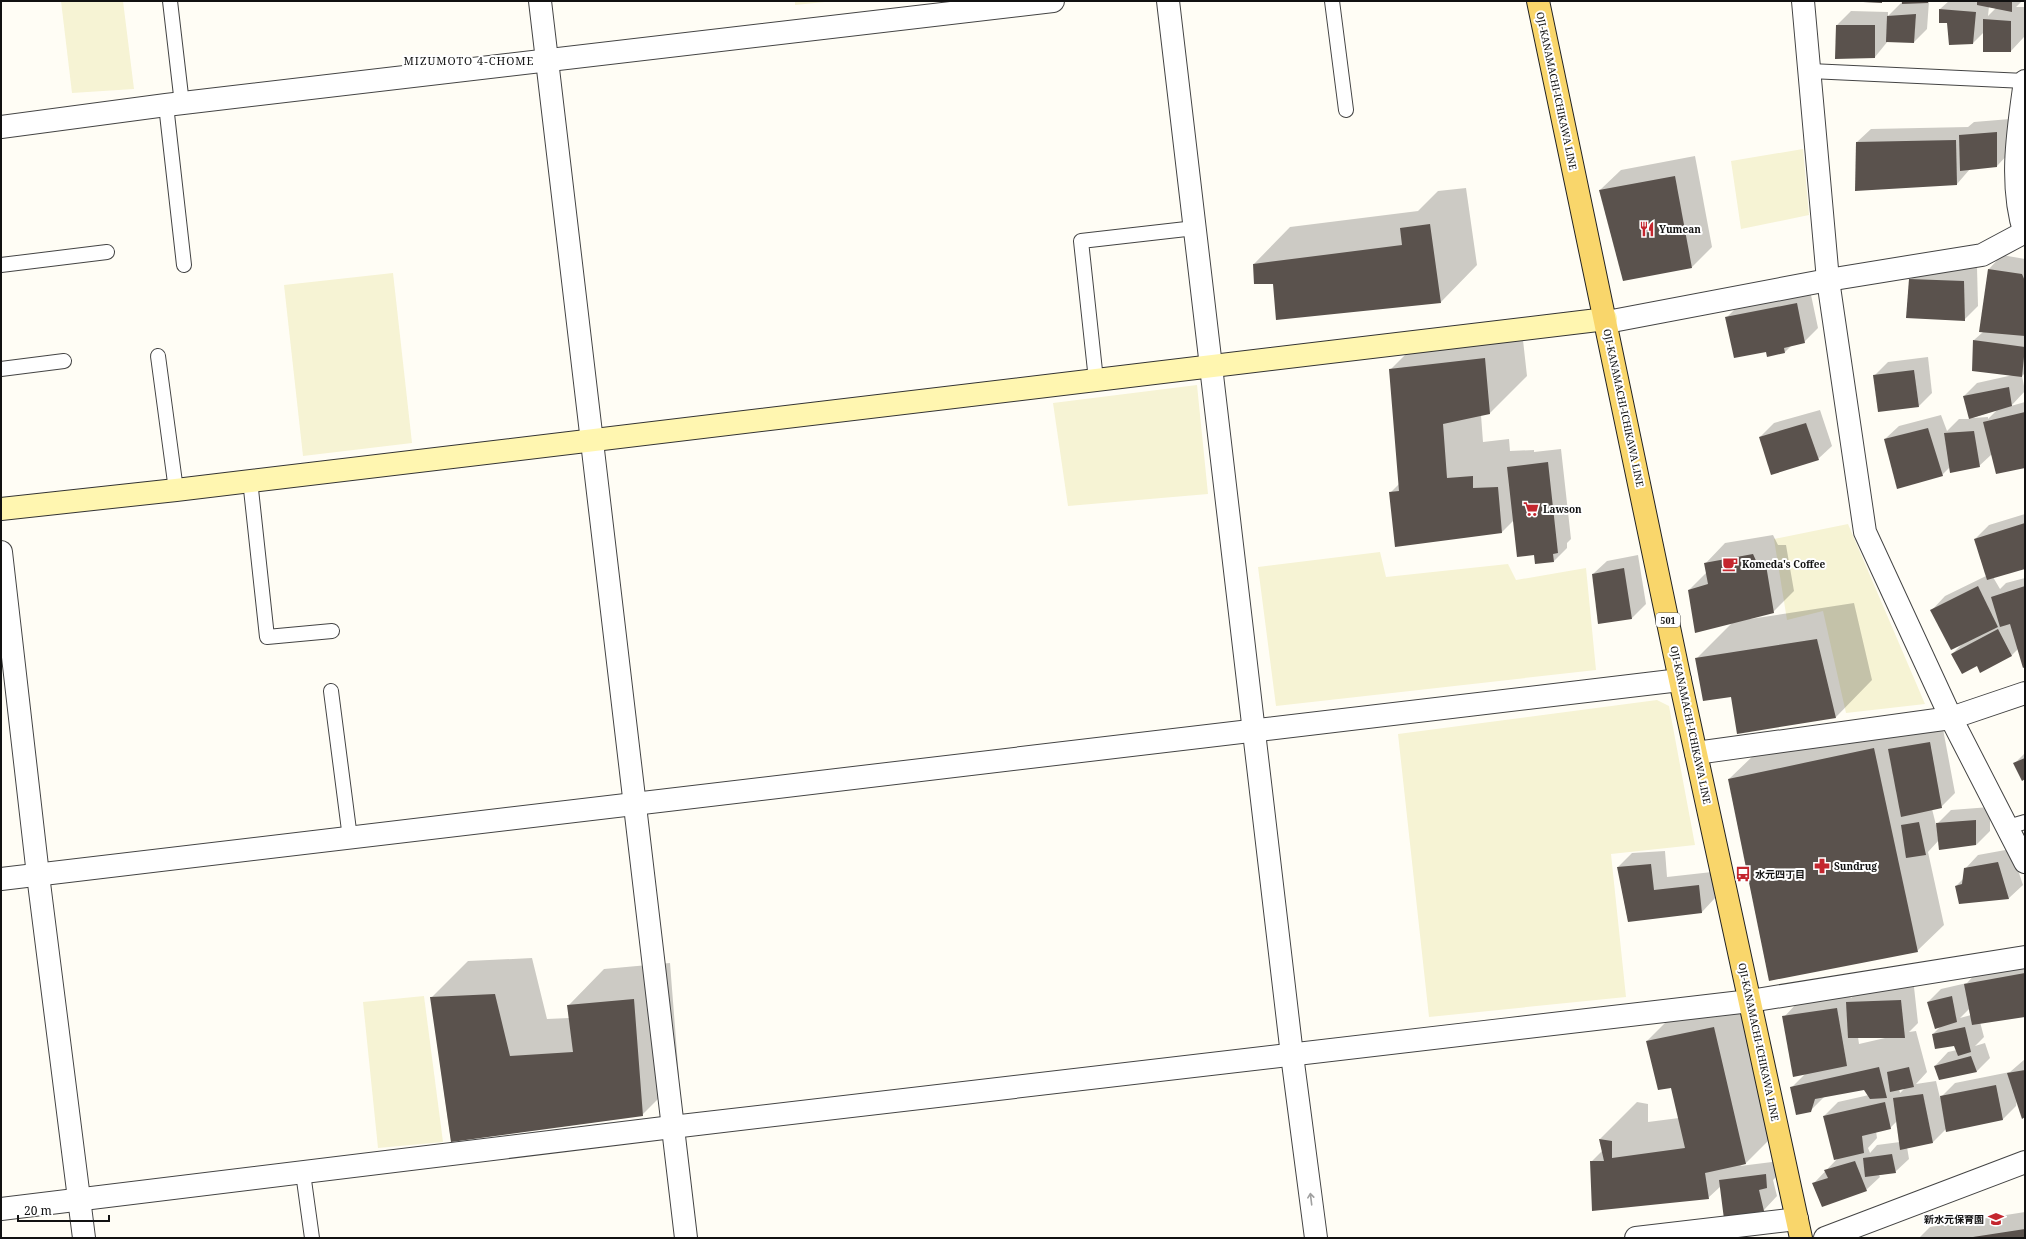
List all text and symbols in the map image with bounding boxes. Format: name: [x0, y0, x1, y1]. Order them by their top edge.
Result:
street label: OJI-KANAMACHI-ICHIKAWA LINE: [1533, 11, 1581, 171]
district label: MIZUMOTO 4-CHOME: [404, 53, 534, 68]
restaurant icon: Yumean: [1638, 220, 1656, 238]
place label: Yumean: [1659, 222, 1701, 236]
street label: OJI-KANAMACHI-ICHIKAWA LINE: [1600, 328, 1648, 488]
supermarket icon: Lawson: [1522, 500, 1540, 518]
place label: Lawson: [1543, 502, 1582, 516]
cafe icon: Komeda's Coffee: [1721, 555, 1739, 573]
place label: Komeda's Coffee: [1742, 557, 1825, 571]
road number: 501: [1656, 613, 1680, 627]
street label: OJI-KANAMACHI-ICHIKAWA LINE: [1667, 645, 1715, 805]
pharmacy icon: Sundrug: [1813, 857, 1831, 875]
place label: Sundrug: [1834, 859, 1878, 873]
bus stop icon: 水元四丁目: [1734, 865, 1752, 883]
place label: 水元四丁目: [1755, 867, 1805, 881]
street label: OJI-KANAMACHI-ICHIKAWA LINE: [1735, 962, 1783, 1122]
one-way arrow: [1307, 1193, 1315, 1206]
scale bar: [18, 1197, 109, 1223]
text: 20 m: [24, 1202, 52, 1219]
school or university icon: 新水元保育園: [1987, 1210, 2005, 1228]
place label: 新水元保育園: [1924, 1212, 1984, 1226]

